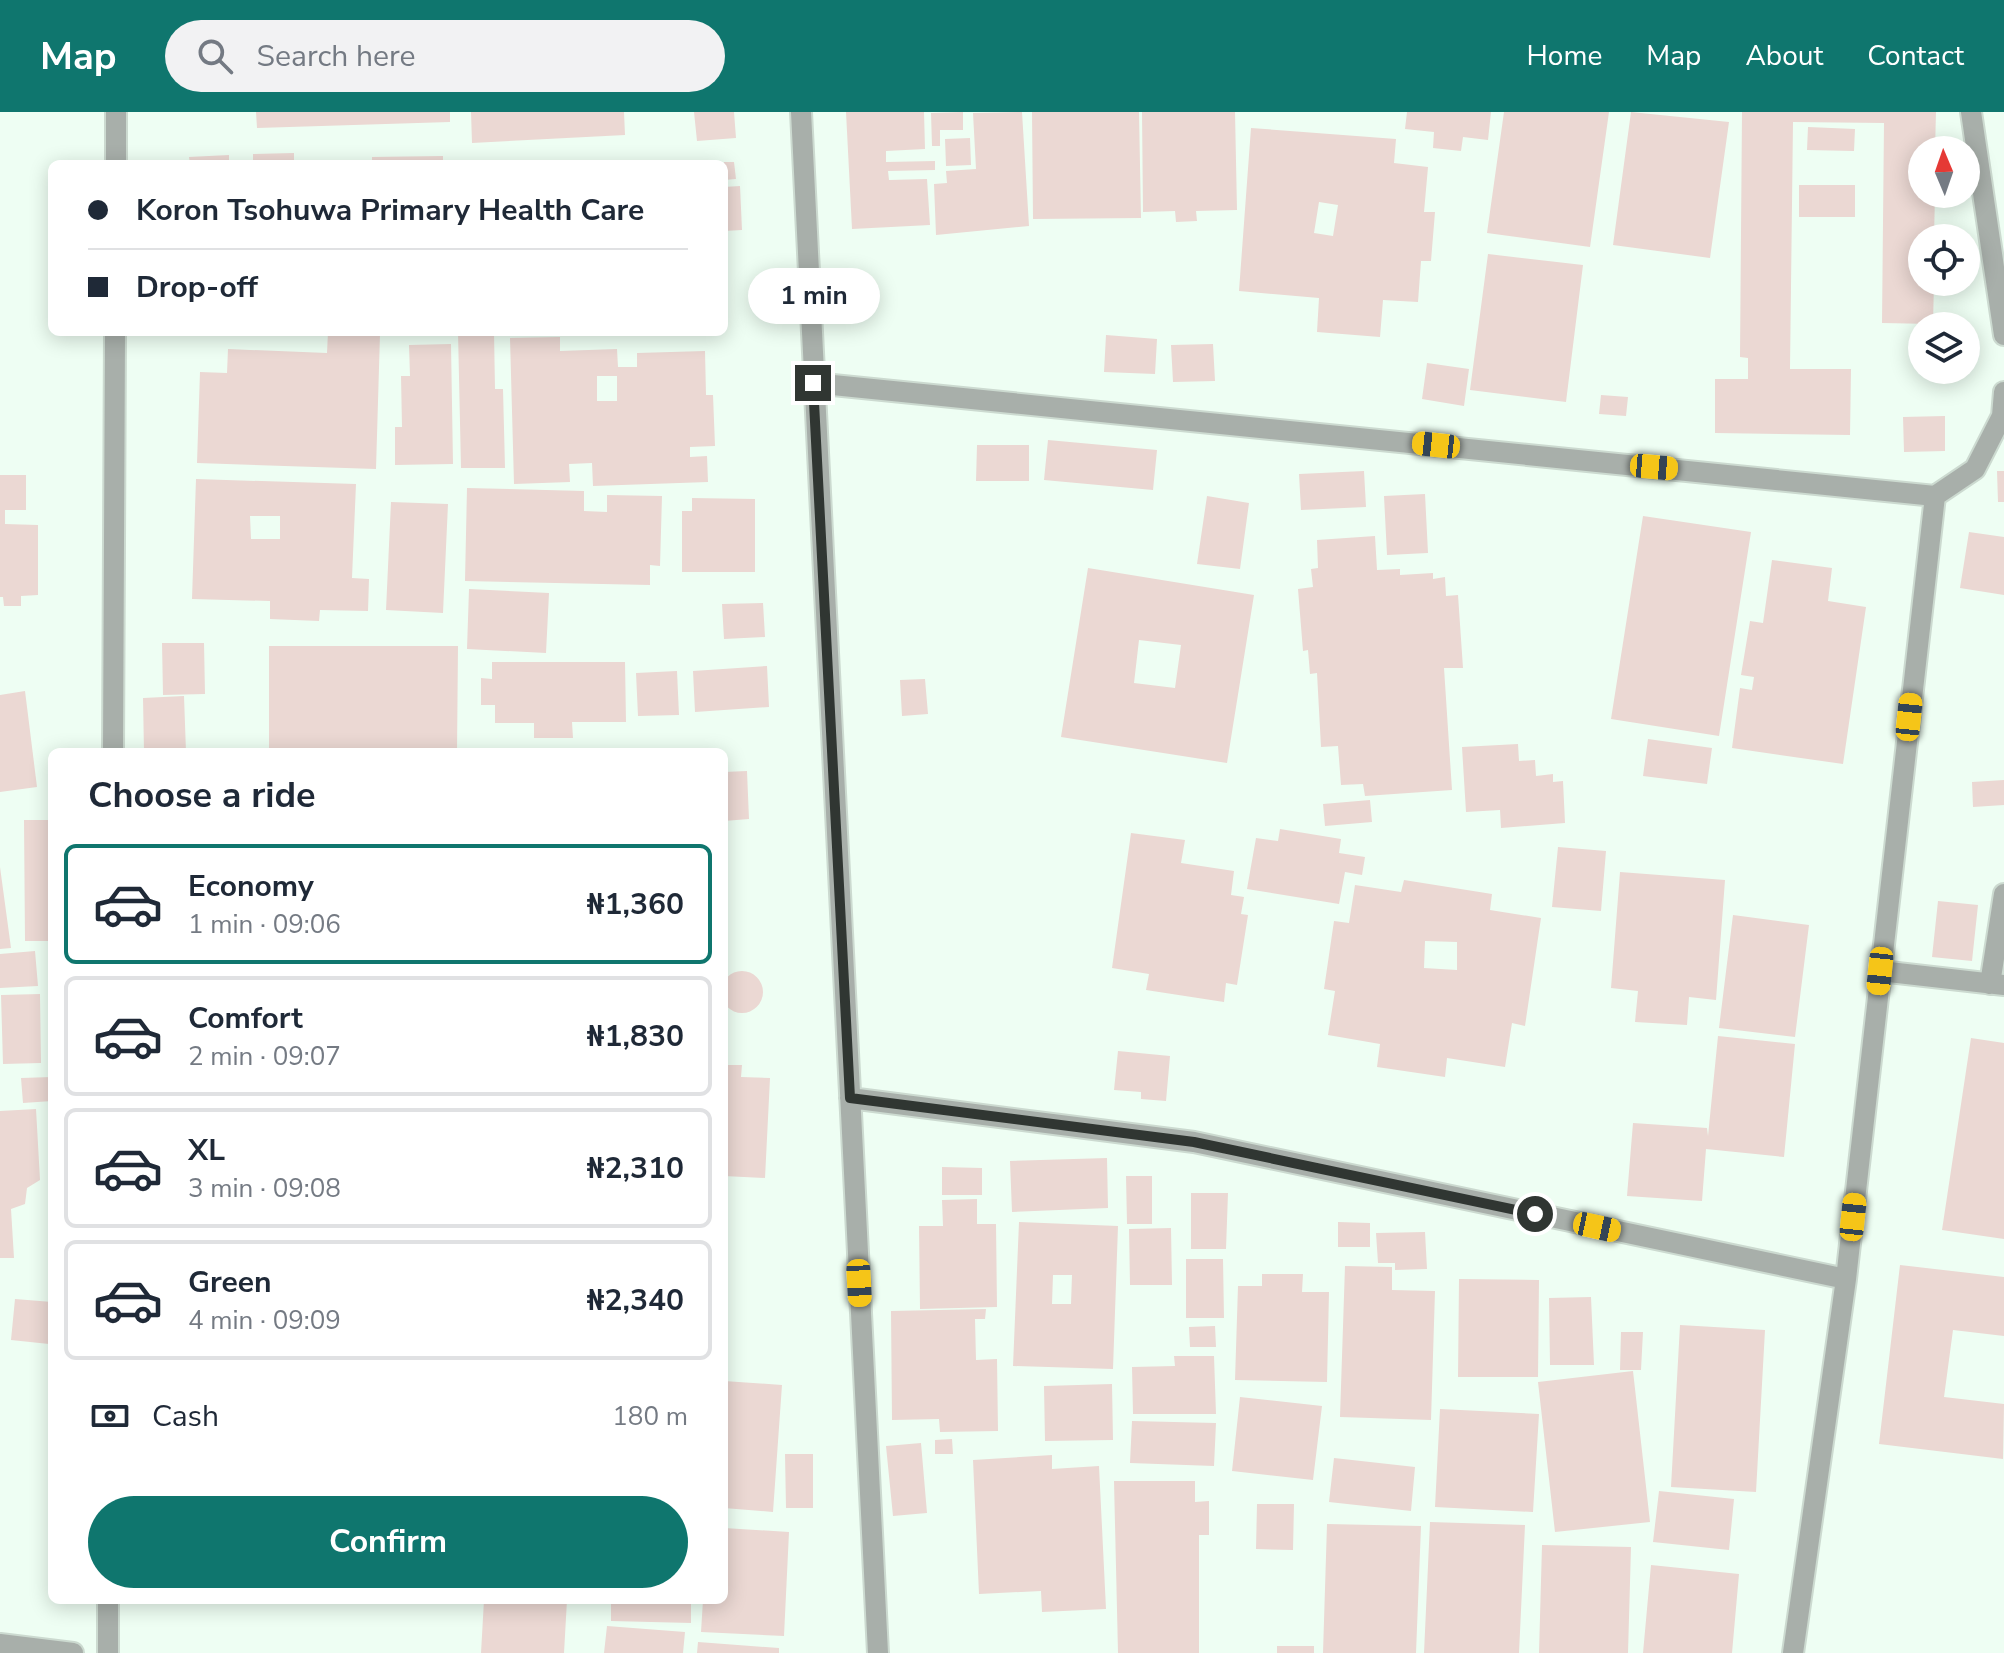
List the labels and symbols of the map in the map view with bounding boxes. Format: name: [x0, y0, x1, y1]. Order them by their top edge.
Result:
north arrow: [1908, 136, 1980, 208]
callout: 1 min: [747, 267, 879, 323]
route end: [795, 365, 831, 401]
car: [1411, 431, 1461, 459]
car: [1629, 453, 1679, 481]
car: [1895, 692, 1923, 742]
car: [1866, 946, 1894, 996]
car: [1839, 1192, 1867, 1242]
route start: [1517, 1196, 1553, 1232]
car: [1571, 1210, 1623, 1244]
car: [846, 1258, 872, 1308]

